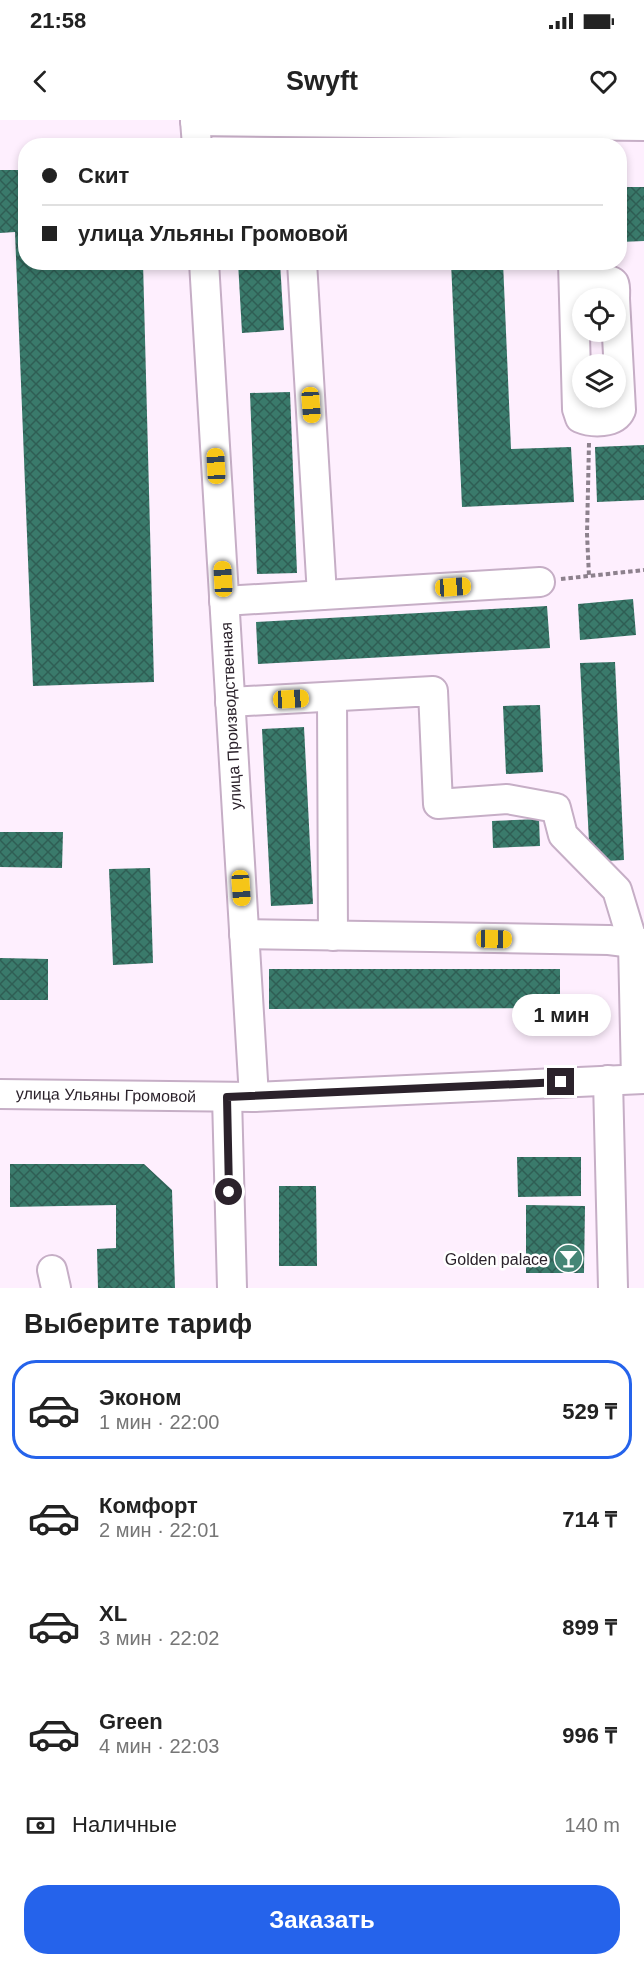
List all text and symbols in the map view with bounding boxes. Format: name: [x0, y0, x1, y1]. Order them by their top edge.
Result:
text: 21:58: [30, 8, 86, 33]
icon: back: [24, 65, 57, 98]
icon: heart: [587, 65, 620, 98]
text: Swyft: [286, 66, 358, 96]
text: Скит: [78, 163, 129, 188]
text: улица Ульяны Громовой: [78, 221, 348, 246]
map controls: [572, 288, 626, 408]
button: locate: [572, 288, 626, 342]
button: layers: [572, 354, 626, 408]
car: [301, 386, 321, 424]
car: [206, 448, 226, 484]
car: [213, 561, 233, 597]
car: [434, 577, 472, 597]
street label: улица Производственная: [218, 622, 244, 810]
car: [273, 689, 309, 709]
car: [231, 869, 251, 907]
car: [476, 930, 512, 948]
callout: 1 мин: [512, 995, 610, 1037]
text: 1 мин: [534, 1004, 589, 1026]
route end: [547, 1068, 574, 1095]
street label: улица Ульяны Громовой: [16, 1085, 196, 1105]
route start: [215, 1178, 242, 1205]
bar icon: Golden palace: [553, 1243, 585, 1275]
place label: Golden palace: [445, 1251, 548, 1268]
text: Выберите тариф: [24, 1309, 252, 1339]
icon: car: [27, 1383, 81, 1437]
text: Эконом: [99, 1385, 182, 1410]
text: 529 ₸: [562, 1399, 617, 1424]
text: 1 мин · 22:00: [99, 1411, 219, 1433]
icon: car: [27, 1491, 81, 1545]
text: Комфорт: [99, 1493, 198, 1518]
text: 714 ₸: [562, 1507, 617, 1532]
text: 2 мин · 22:01: [99, 1519, 219, 1541]
icon: car: [27, 1599, 81, 1653]
text: XL: [99, 1601, 127, 1626]
text: 899 ₸: [562, 1615, 617, 1640]
text: 3 мин · 22:02: [99, 1627, 219, 1649]
icon: car: [27, 1707, 81, 1761]
text: Green: [99, 1709, 163, 1734]
text: 996 ₸: [562, 1723, 617, 1748]
text: 4 мин · 22:03: [99, 1735, 219, 1757]
icon: cash: [24, 1809, 57, 1842]
text: Наличные: [72, 1812, 177, 1837]
text: 140 m: [564, 1814, 620, 1836]
button: Заказать: [24, 1885, 620, 1954]

